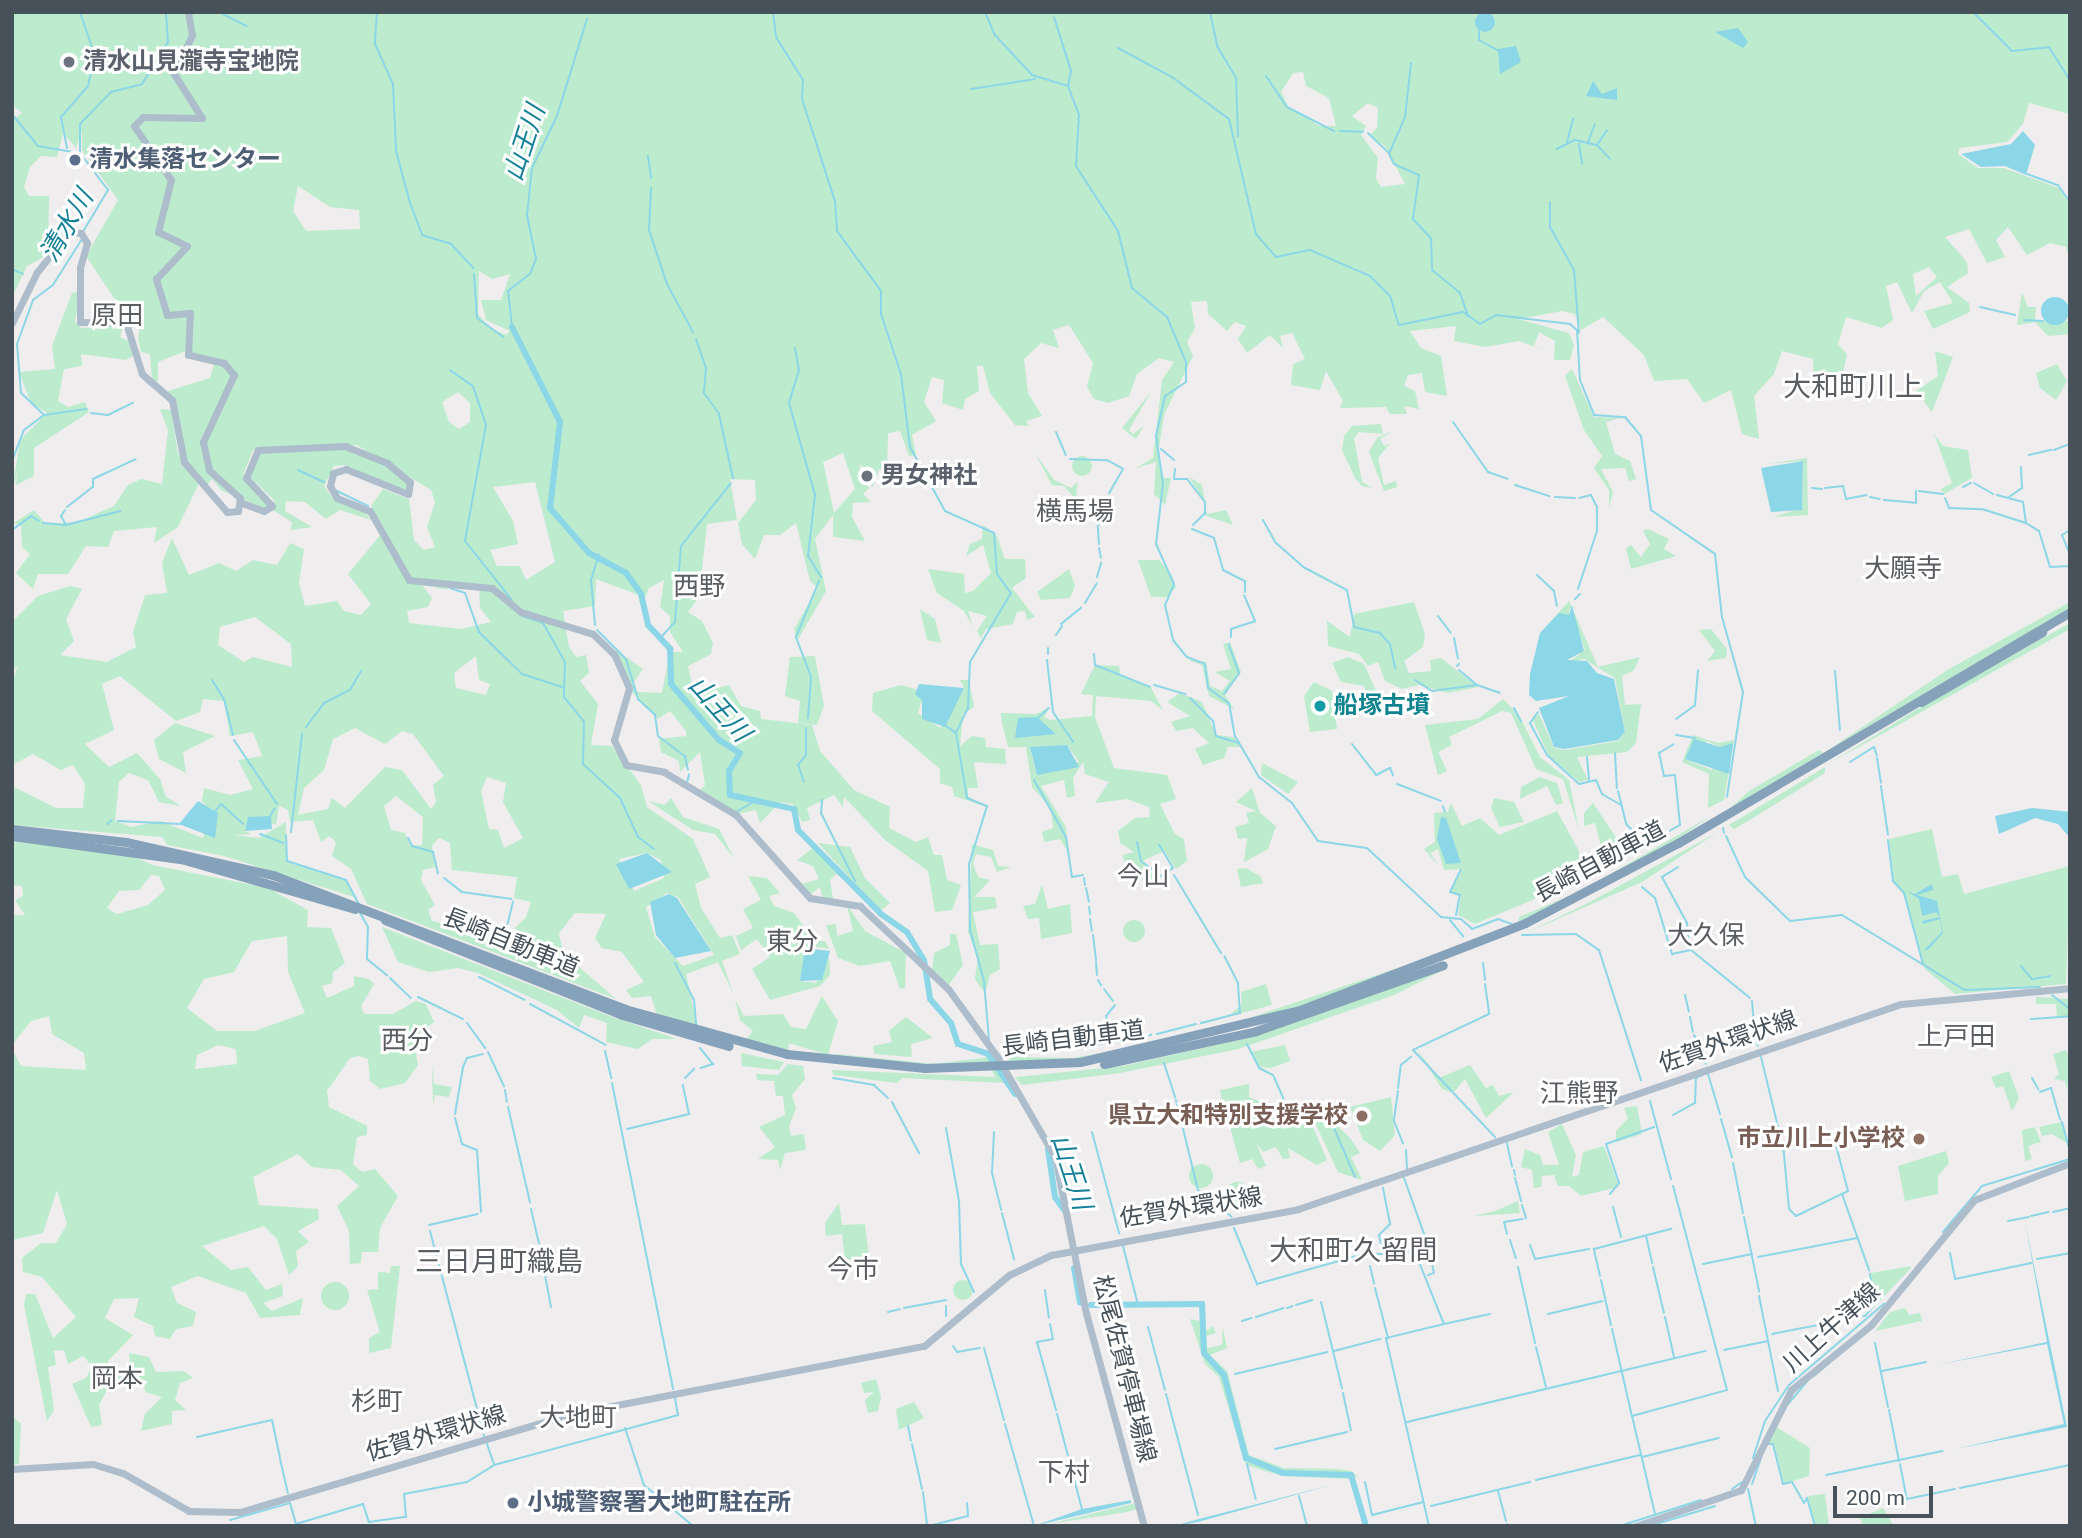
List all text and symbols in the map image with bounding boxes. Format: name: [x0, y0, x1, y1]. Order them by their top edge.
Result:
place label: 清水山見瀧寺宝地院: [83, 48, 299, 76]
marker: 清水山見瀧寺宝地院: [61, 54, 77, 70]
water label: 山王川: [498, 101, 552, 185]
place label: 清水集落センター: [89, 146, 281, 174]
marker: 清水集落センター: [67, 152, 83, 168]
water label: 清水川: [34, 184, 100, 268]
district label: 原田: [91, 300, 143, 332]
district label: 大和町川上: [1783, 370, 1923, 404]
place label: 男女神社: [881, 462, 977, 490]
marker: 男女神社: [859, 468, 875, 484]
district label: 横馬場: [1036, 496, 1114, 528]
district label: 大願寺: [1864, 553, 1942, 585]
district label: 西野: [673, 571, 725, 603]
water label: 山王川: [681, 670, 757, 748]
place label: 船塚古墳: [1334, 692, 1430, 720]
marker: 船塚古墳: [1312, 698, 1328, 714]
street label: 長崎自動車道: [1530, 815, 1670, 909]
district label: 今山: [1117, 861, 1169, 893]
street label: 長崎自動車道: [439, 903, 583, 983]
district label: 大久保: [1667, 920, 1745, 952]
district label: 東分: [766, 926, 818, 958]
street label: 佐賀外環状線: [1655, 1005, 1801, 1079]
street label: 長崎自動車道: [1000, 1016, 1146, 1062]
district label: 上戸田: [1917, 1021, 1995, 1053]
district label: 西分: [381, 1025, 433, 1057]
district label: 江熊野: [1540, 1078, 1618, 1110]
place label: 県立大和特別支援学校: [1108, 1102, 1348, 1130]
marker: 県立大和特別支援学校: [1354, 1108, 1370, 1124]
place label: 市立川上小学校: [1737, 1125, 1905, 1153]
water label: 山王川: [1044, 1130, 1098, 1214]
marker: 市立川上小学校: [1911, 1131, 1927, 1147]
street label: 佐賀外環状線: [1118, 1183, 1264, 1233]
district label: 大和町久留間: [1269, 1234, 1437, 1268]
district label: 三日月町織島: [415, 1245, 583, 1279]
district label: 今市: [827, 1254, 879, 1286]
street label: 松尾佐賀停車場線: [1087, 1272, 1161, 1466]
street label: 川上牛津線: [1778, 1277, 1886, 1379]
district label: 岡本: [91, 1363, 143, 1395]
district label: 杉町: [351, 1386, 403, 1418]
street label: 佐賀外環状線: [363, 1400, 509, 1468]
district label: 大地町: [539, 1402, 617, 1434]
district label: 下村: [1038, 1457, 1090, 1489]
scale bar: [1837, 1472, 1937, 1516]
text: 200 m: [1846, 1486, 1905, 1510]
place label: 小城警察署大地町駐在所: [527, 1489, 791, 1517]
marker: 小城警察署大地町駐在所: [505, 1495, 521, 1511]

